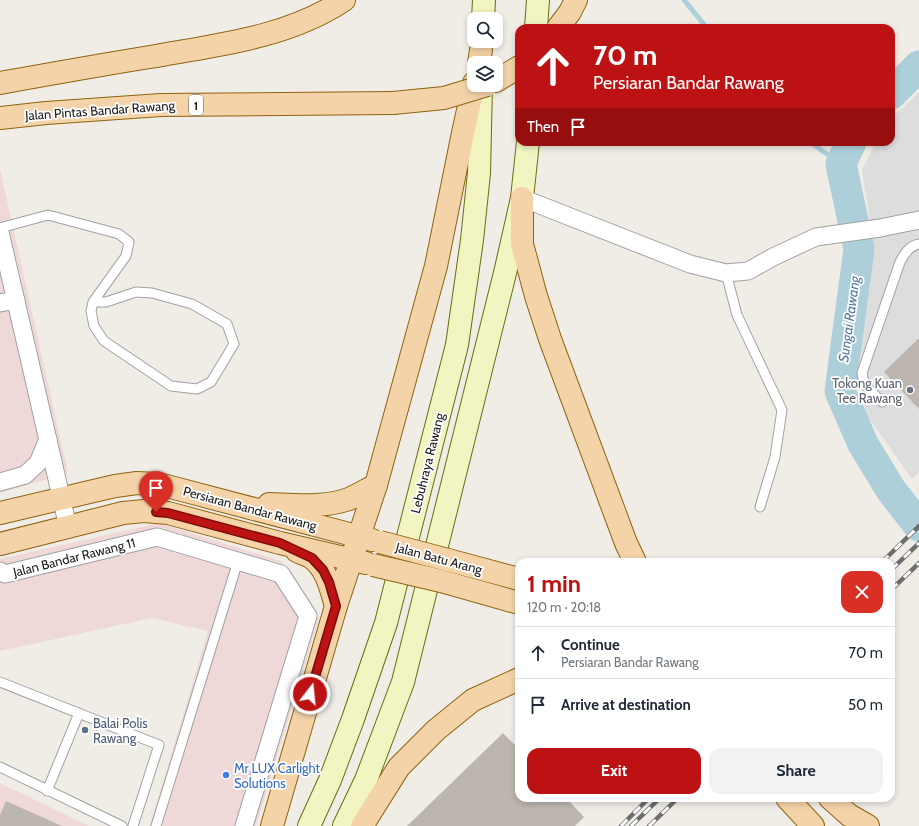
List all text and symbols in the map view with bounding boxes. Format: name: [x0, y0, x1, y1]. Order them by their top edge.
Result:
map controls: [467, 12, 503, 92]
button: search: [467, 12, 503, 48]
text: 70 m: [593, 38, 657, 72]
icon: ahead: [527, 40, 579, 92]
button: layers: [467, 56, 503, 92]
text: Persiaran Bandar Rawang: [593, 72, 784, 94]
road number: 1: [189, 95, 203, 115]
street label: Jalan Pintas Bandar Rawang: [24, 97, 176, 123]
icon: arrive: [567, 116, 589, 138]
text: Then: [527, 118, 559, 136]
water label: Sungai Rawang: [834, 274, 864, 363]
place label: Tokong Kuan Tee Rawang: [832, 375, 903, 406]
marker: Tokong Kuan Tee Rawang: [905, 385, 915, 395]
street label: Lebuhraya Rawang: [407, 411, 447, 515]
pin: [139, 471, 173, 512]
icon: arrive: [145, 477, 167, 499]
street label: Persiaran Bandar Rawang: [181, 482, 319, 534]
street label: Jalan Bandar Rawang 11: [10, 534, 137, 580]
street label: Jalan Batu Arang: [393, 539, 485, 577]
text: 1 min: [527, 569, 581, 598]
button: close: [841, 571, 883, 613]
text: 120 m · 20:18: [527, 599, 601, 615]
text: Continue: [561, 636, 620, 654]
icon: ahead: [527, 642, 549, 664]
text: 70 m: [849, 644, 883, 662]
text: Persiaran Bandar Rawang: [561, 654, 699, 670]
position arrow: [289, 673, 331, 715]
icon: arrive: [527, 694, 549, 716]
text: Arrive at destination: [561, 696, 691, 714]
text: 50 m: [848, 696, 883, 714]
place label: Balai Polis Rawang: [93, 715, 148, 746]
marker: Balai Polis Rawang: [80, 725, 90, 735]
button: Exit: [527, 748, 701, 794]
button: Share: [709, 748, 883, 794]
place label: Mr LUX Carlight Solutions: [234, 760, 320, 791]
marker: Mr LUX Carlight Solutions: [221, 770, 231, 780]

